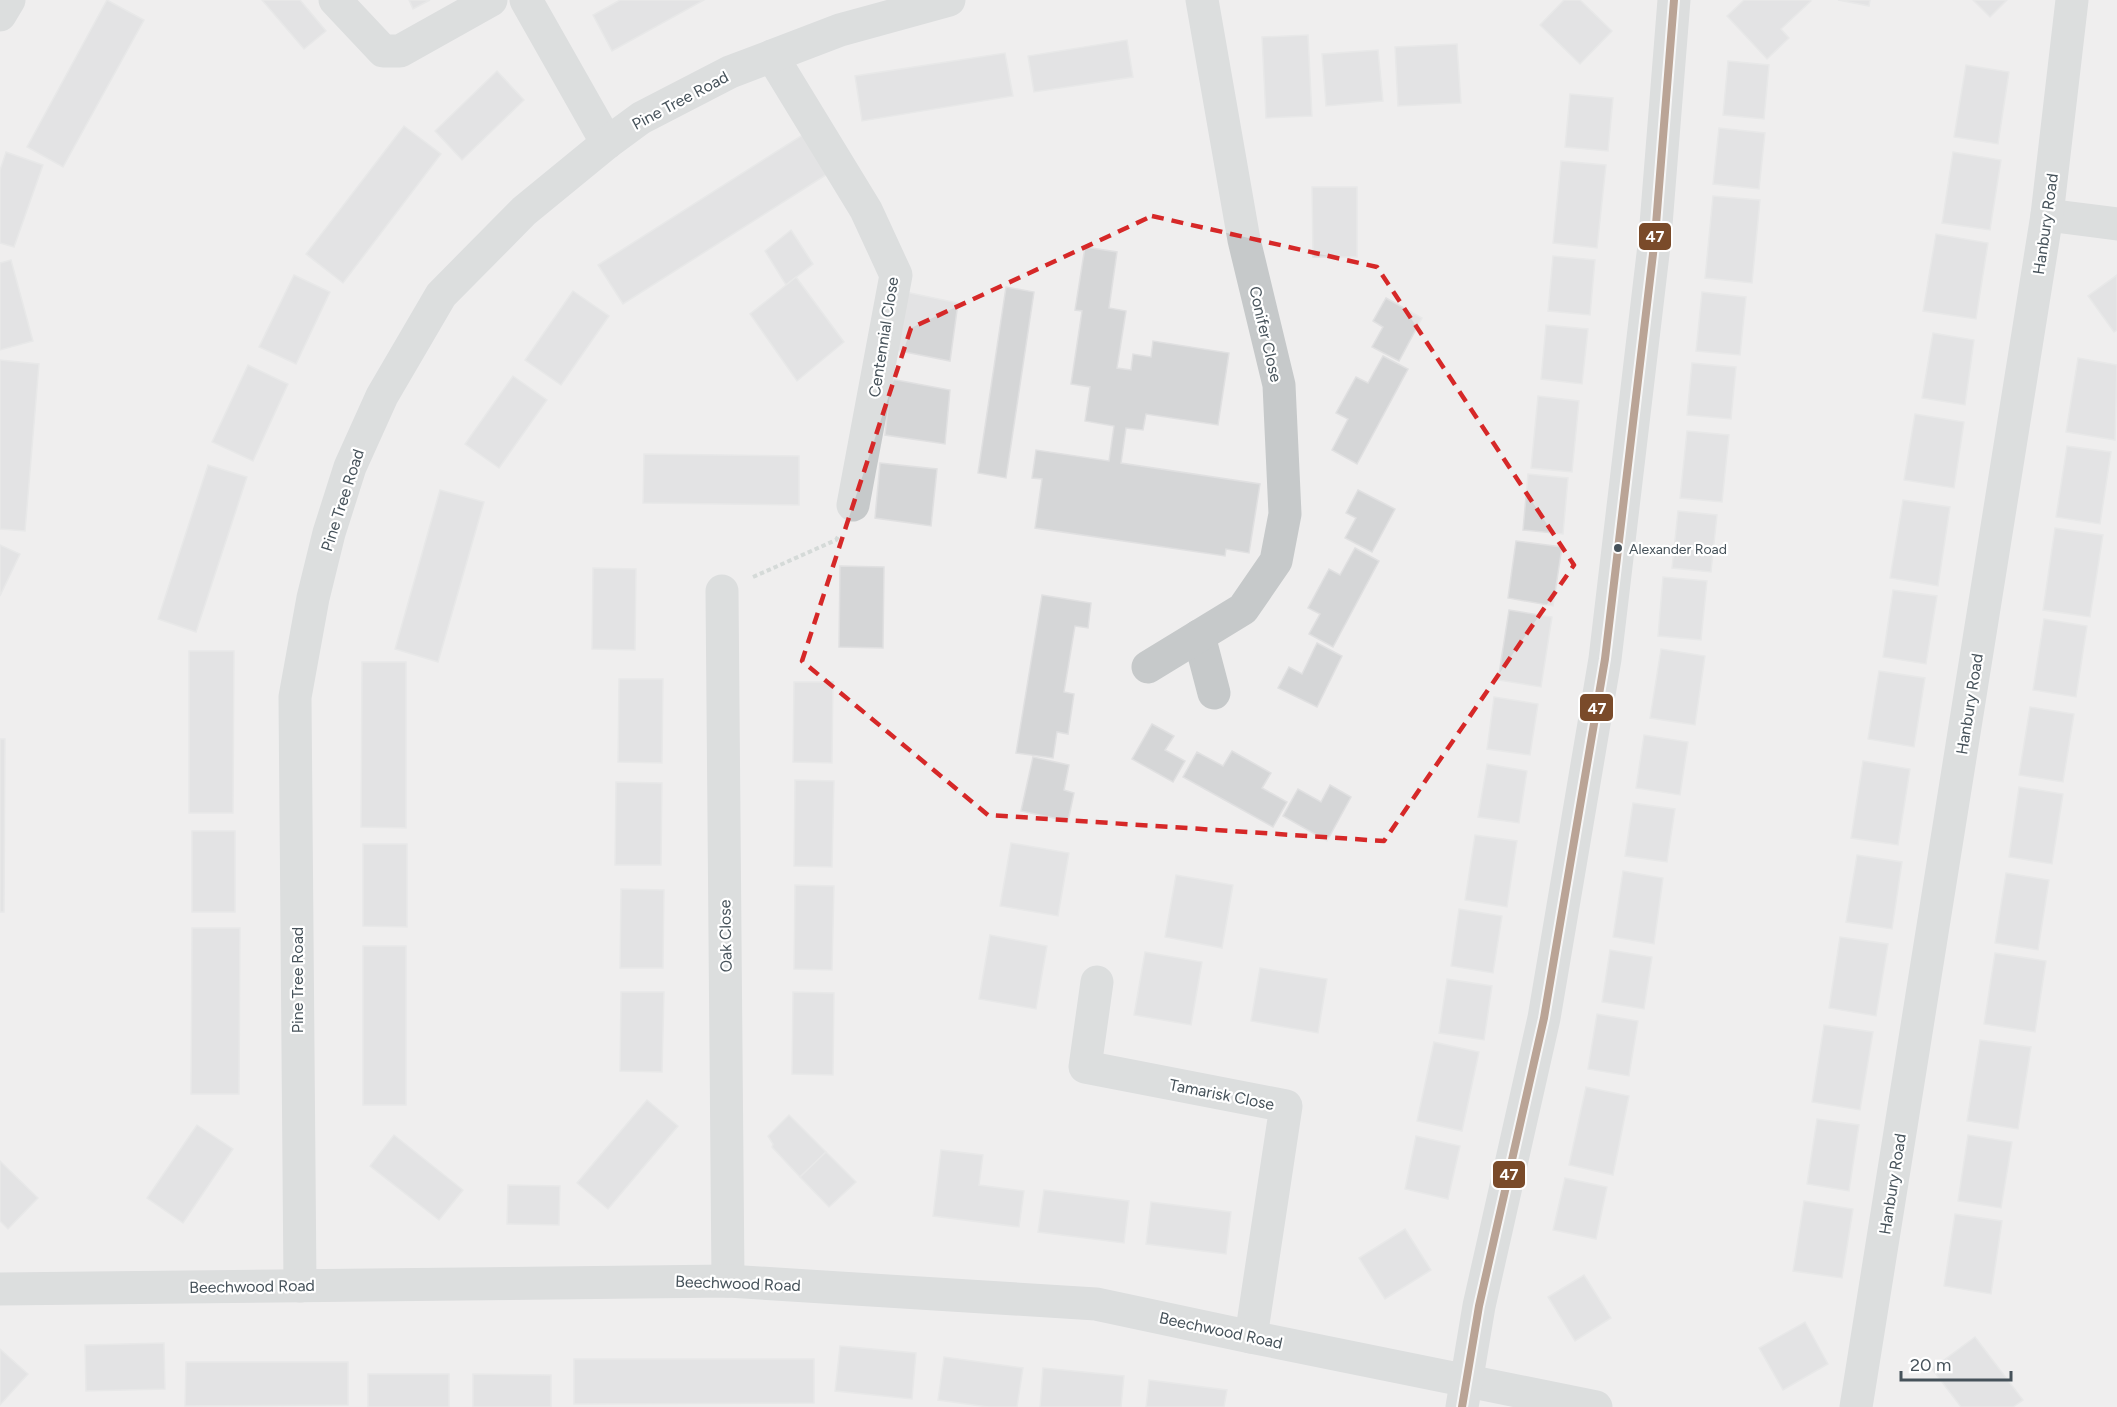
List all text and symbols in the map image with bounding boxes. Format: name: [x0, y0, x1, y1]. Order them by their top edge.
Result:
street label: Pine Tree Road: [629, 67, 732, 134]
street label: Hanbury Road: [2029, 172, 2062, 276]
line badge: 47: [1638, 222, 1672, 251]
text: 47: [1645, 227, 1665, 246]
street label: Centennial Close: [865, 275, 902, 399]
street label: Conifer Close: [1245, 284, 1286, 384]
street label: Pine Tree Road: [317, 447, 368, 554]
place label: Alexander Road: [1629, 541, 1727, 558]
marker: Alexander Road: [1612, 542, 1624, 554]
street label: Hanbury Road: [1952, 652, 1987, 756]
line badge: 47: [1579, 693, 1614, 722]
text: 47: [1587, 699, 1607, 718]
street label: Oak Close: [715, 899, 736, 973]
street label: Pine Tree Road: [288, 927, 307, 1033]
street label: Tamarisk Close: [1168, 1075, 1276, 1114]
street label: Hanbury Road: [1875, 1132, 1910, 1236]
line badge: 47: [1492, 1160, 1526, 1189]
text: 47: [1499, 1165, 1519, 1184]
street label: Beechwood Road: [675, 1272, 801, 1295]
street label: Beechwood Road: [189, 1276, 315, 1297]
street label: Beechwood Road: [1157, 1308, 1284, 1353]
scale bar: [1901, 1344, 2010, 1382]
text: 20 m: [1910, 1354, 1951, 1376]

